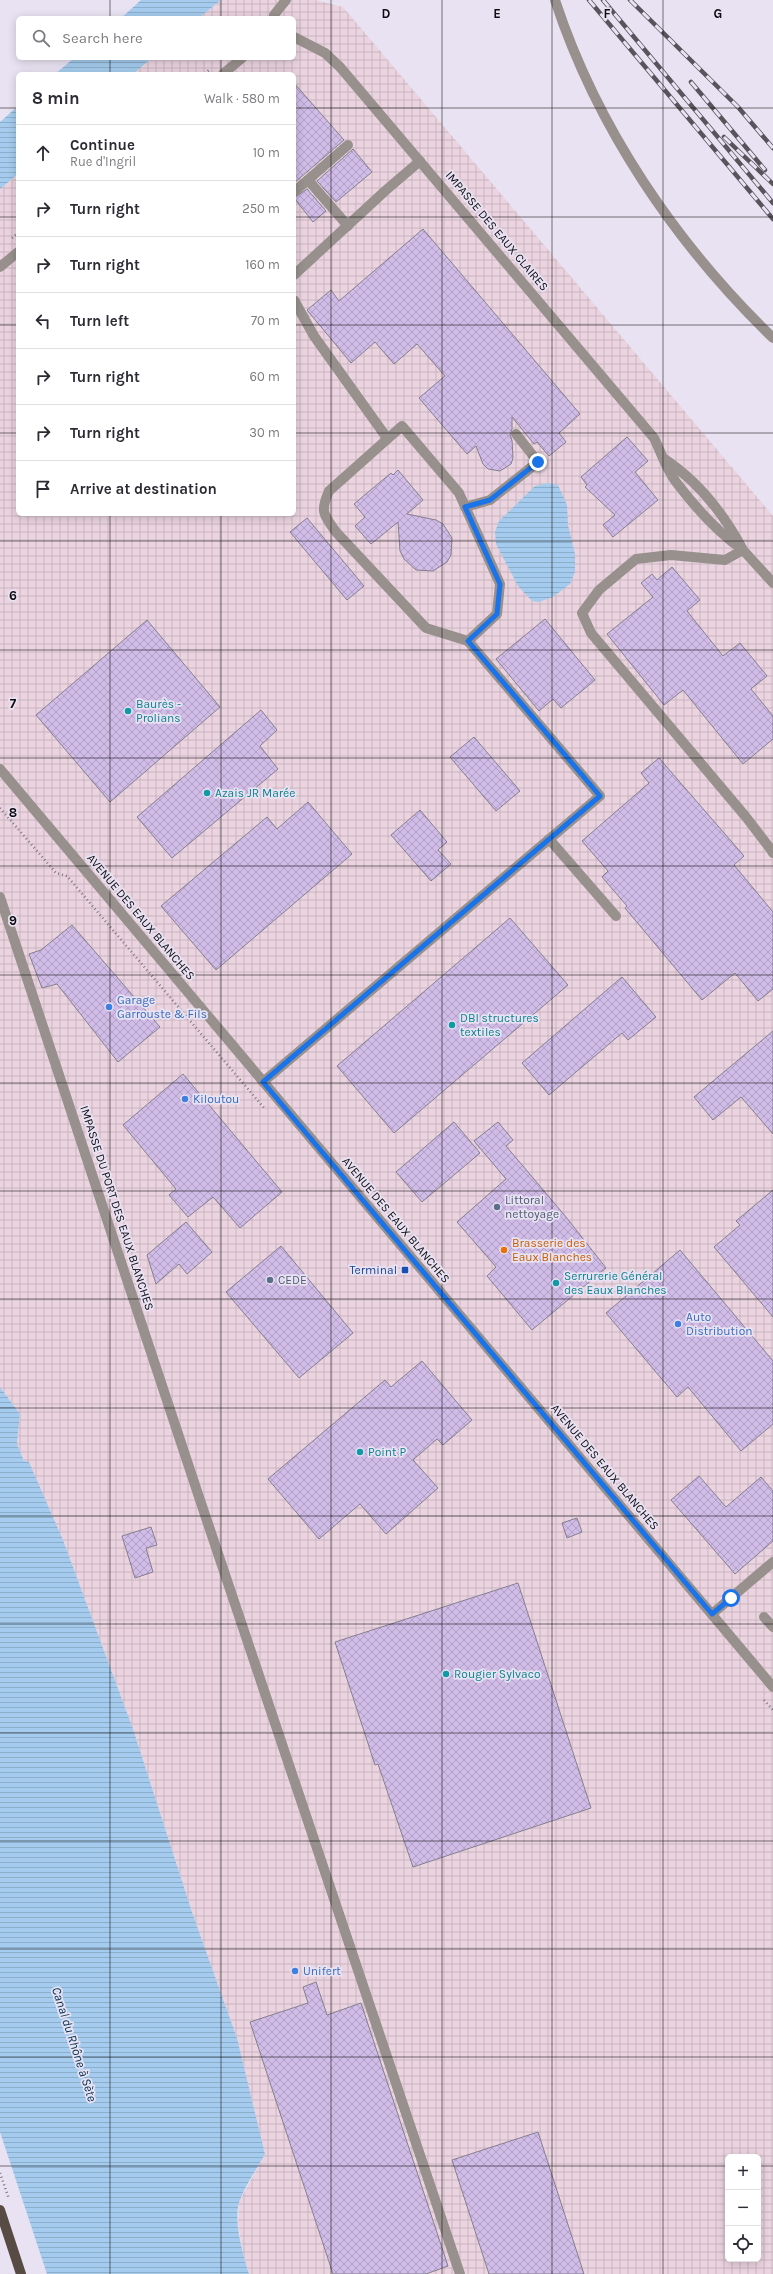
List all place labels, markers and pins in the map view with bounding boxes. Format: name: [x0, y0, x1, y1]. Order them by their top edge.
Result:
place label: Baurès - Prolians: [136, 697, 181, 725]
marker: Baurès - Prolians: [123, 706, 133, 716]
place label: Azais JR Marée: [215, 786, 295, 800]
marker: Azais JR Marée: [202, 788, 212, 798]
place label: Garage Garrouste & Fils: [117, 993, 207, 1021]
marker: Garage Garrouste & Fils: [104, 1002, 114, 1012]
place label: DBI structures textiles: [460, 1011, 539, 1039]
marker: DBI structures textiles: [447, 1020, 457, 1030]
place label: Kiloutou: [193, 1092, 239, 1106]
marker: Kiloutou: [180, 1094, 190, 1104]
place label: Littoral nettoyage: [505, 1193, 559, 1221]
marker: Littoral nettoyage: [492, 1202, 502, 1212]
place label: Brasserie des Eaux Blanches: [512, 1236, 592, 1264]
marker: Brasserie des Eaux Blanches: [499, 1245, 509, 1255]
place label: Terminal: [349, 1263, 397, 1277]
marker: Terminal: [400, 1265, 410, 1275]
place label: Serrurerie Général des Eaux Blanches: [564, 1269, 667, 1297]
place label: CEDE: [278, 1273, 307, 1287]
marker: CEDE: [265, 1275, 275, 1285]
marker: Serrurerie Général des Eaux Blanches: [551, 1278, 561, 1288]
place label: Auto Distribution: [686, 1310, 753, 1338]
marker: Auto Distribution: [673, 1319, 683, 1329]
place label: Point P: [368, 1445, 406, 1459]
marker: Point P: [355, 1447, 365, 1457]
place label: Rougier Sylvaco: [454, 1667, 540, 1681]
marker: Rougier Sylvaco: [441, 1669, 451, 1679]
place label: Unifert: [303, 1964, 341, 1978]
marker: Unifert: [290, 1966, 300, 1976]

